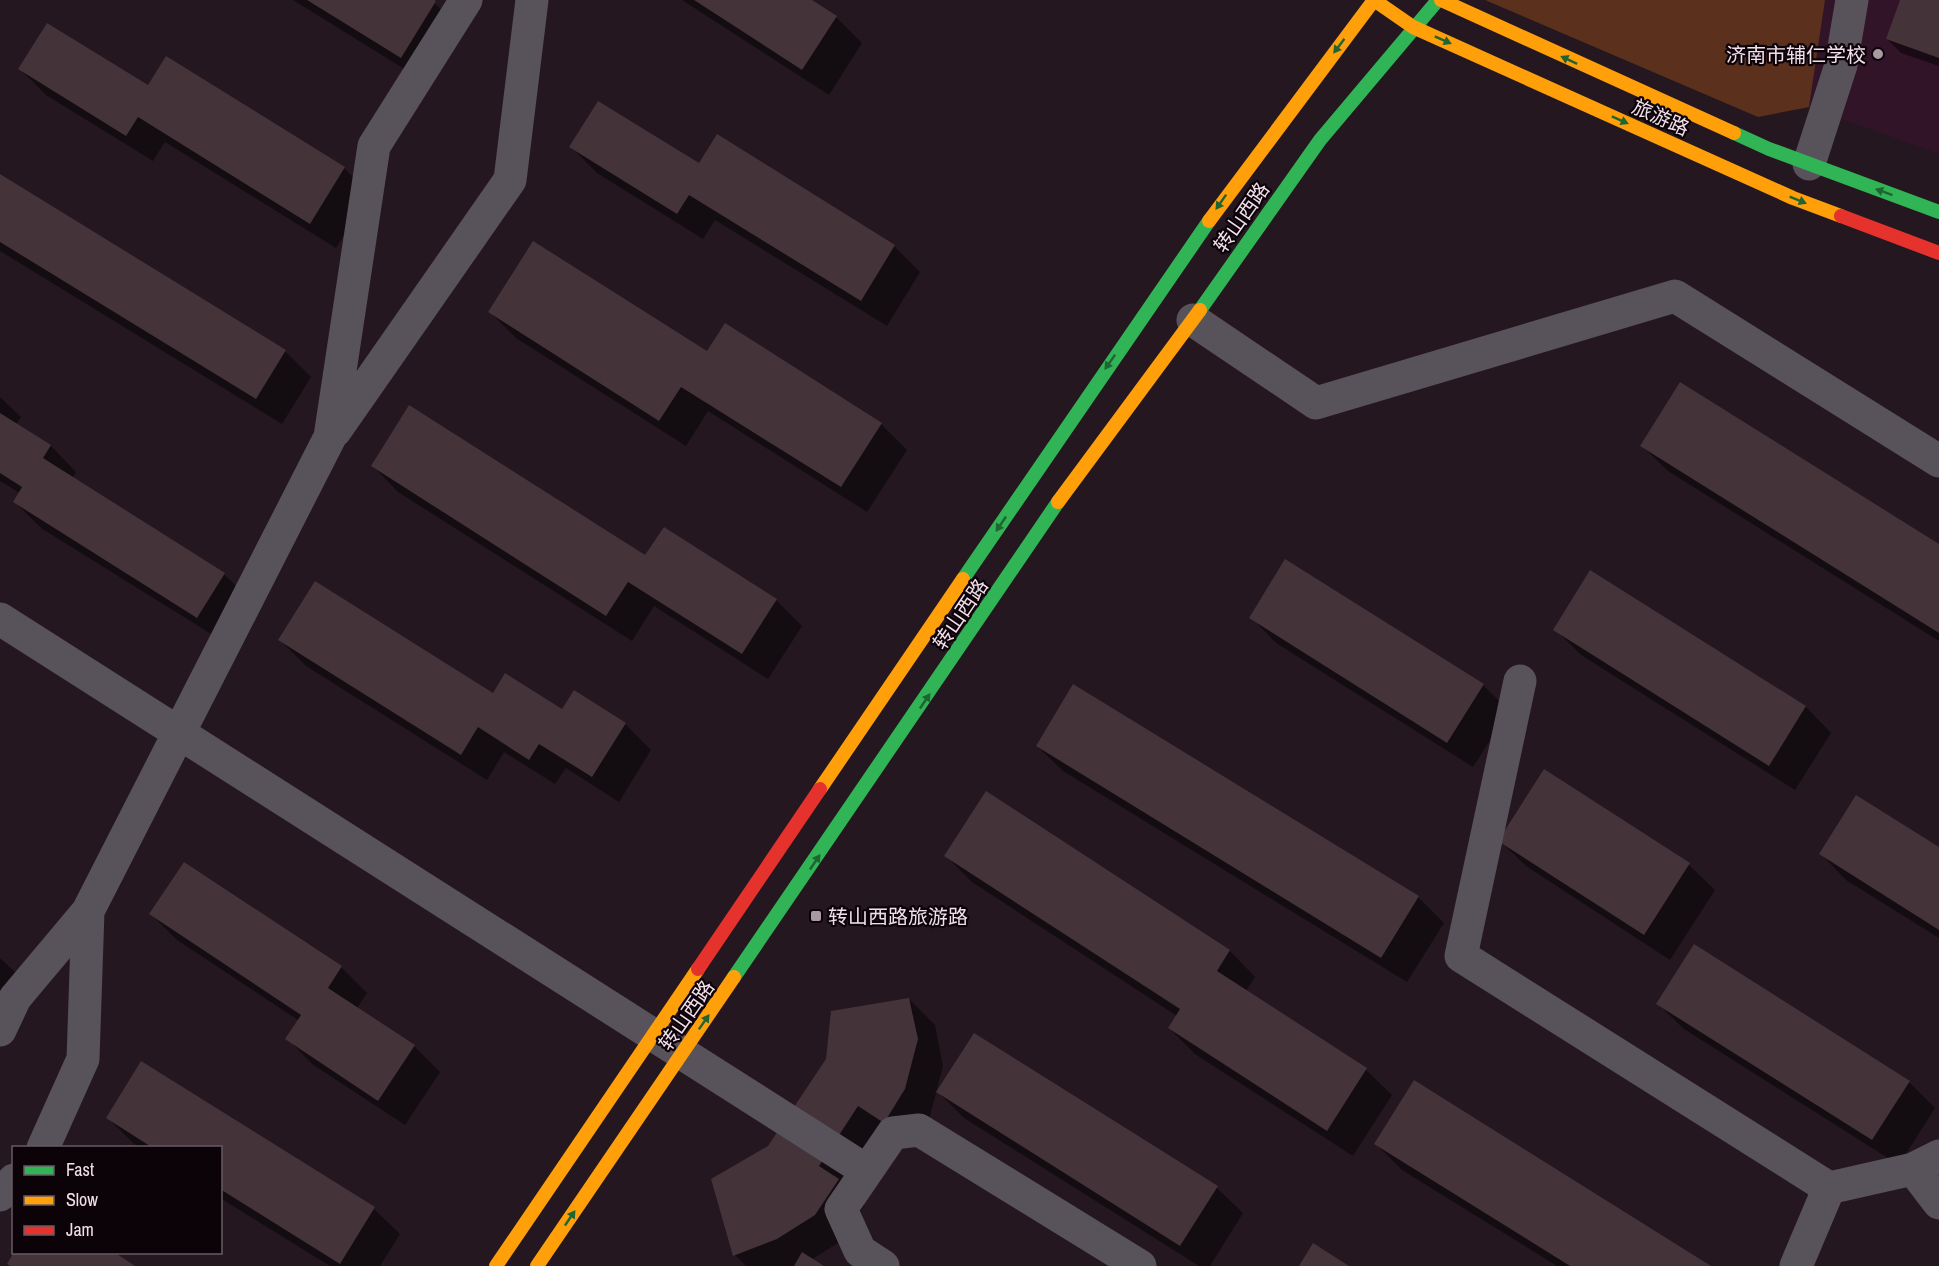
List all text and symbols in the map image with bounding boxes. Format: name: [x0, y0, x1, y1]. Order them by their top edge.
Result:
one-way arrow: [1434, 36, 1451, 45]
one-way arrow: [1333, 39, 1345, 54]
place label: 济南市辅仁学校: [1726, 41, 1866, 68]
marker: 济南市辅仁学校: [1871, 47, 1885, 61]
one-way arrow: [1560, 55, 1577, 64]
street label: 旅游路: [1628, 92, 1694, 142]
one-way arrow: [1612, 116, 1629, 125]
street label: 转山西路: [1207, 176, 1275, 258]
one-way arrow: [1875, 186, 1893, 196]
one-way arrow: [1216, 194, 1227, 210]
one-way arrow: [1790, 195, 1808, 205]
one-way arrow: [1105, 354, 1116, 370]
one-way arrow: [995, 515, 1006, 532]
street label: 转山西路: [926, 573, 994, 655]
one-way arrow: [919, 693, 931, 709]
one-way arrow: [809, 854, 821, 870]
place label: 转山西路旅游路: [828, 903, 968, 930]
marker: 转山西路旅游路: [809, 909, 823, 923]
street label: 转山西路: [652, 974, 720, 1056]
one-way arrow: [698, 1015, 710, 1031]
legend: [12, 1146, 222, 1254]
text: Fast: [66, 1157, 94, 1182]
text: Slow: [66, 1187, 98, 1212]
one-way arrow: [564, 1210, 576, 1226]
text: Jam: [66, 1217, 94, 1242]

